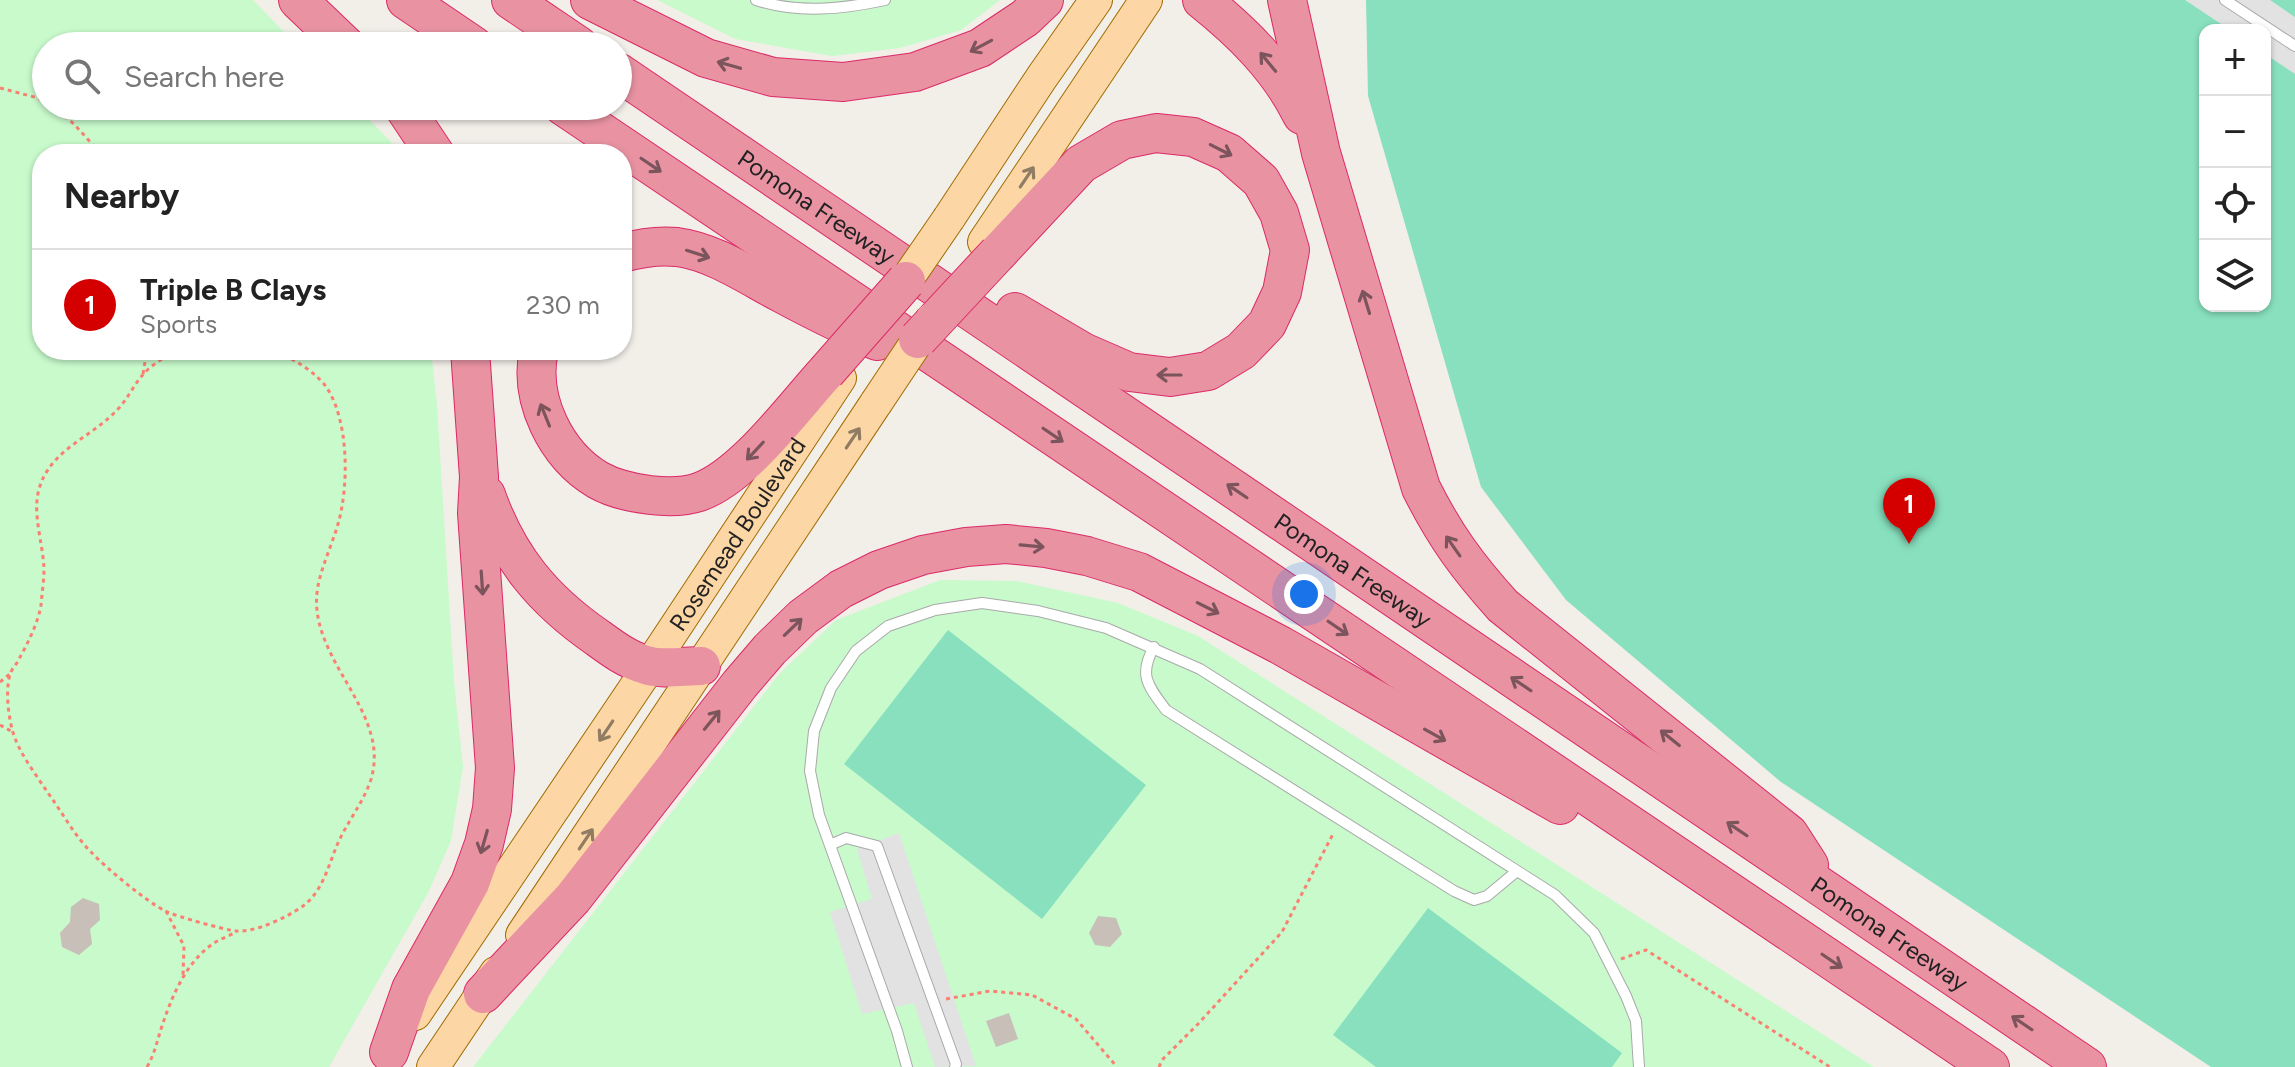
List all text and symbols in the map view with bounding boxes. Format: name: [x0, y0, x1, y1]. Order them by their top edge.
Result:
map controls: [2199, 24, 2271, 312]
button: +: [2199, 24, 2271, 96]
search box: [32, 32, 632, 120]
one-way arrow: [970, 38, 993, 54]
one-way arrow: [1259, 52, 1277, 73]
icon: search: [60, 54, 104, 98]
one-way arrow: [717, 56, 743, 71]
text: Search here: [124, 58, 284, 95]
button: −: [2199, 96, 2271, 168]
street label: Pomona Freeway: [733, 143, 901, 270]
one-way arrow: [1209, 143, 1232, 159]
one-way arrow: [640, 157, 662, 173]
one-way arrow: [1019, 167, 1035, 189]
button: locate: [2199, 168, 2271, 240]
text: Nearby: [64, 176, 179, 217]
button: layers: [2199, 240, 2271, 312]
one-way arrow: [686, 247, 711, 262]
text: Triple B Clays: [140, 271, 326, 308]
text: 1: [85, 289, 95, 321]
text: 230 m: [526, 289, 600, 321]
one-way arrow: [1358, 290, 1373, 316]
text: Sports: [140, 308, 217, 340]
one-way arrow: [1156, 367, 1183, 383]
one-way arrow: [537, 403, 551, 428]
one-way arrow: [845, 427, 861, 449]
one-way arrow: [1041, 427, 1063, 444]
street label: Rosemead Boulevard: [663, 432, 811, 636]
one-way arrow: [745, 441, 764, 461]
pin: 1: [1883, 478, 1935, 544]
one-way arrow: [1226, 482, 1248, 499]
street label: Pomona Freeway: [1269, 507, 1438, 634]
one-way arrow: [1445, 535, 1461, 557]
one-way arrow: [1018, 539, 1045, 554]
one-way arrow: [475, 569, 490, 596]
your location: [1284, 574, 1324, 614]
one-way arrow: [1196, 600, 1220, 616]
one-way arrow: [783, 618, 802, 637]
one-way arrow: [1326, 620, 1349, 636]
one-way arrow: [1511, 675, 1533, 692]
one-way arrow: [703, 710, 721, 731]
one-way arrow: [597, 720, 614, 742]
one-way arrow: [1423, 727, 1446, 743]
one-way arrow: [1660, 730, 1681, 747]
one-way arrow: [1726, 821, 1748, 838]
one-way arrow: [475, 828, 490, 854]
one-way arrow: [578, 829, 594, 851]
street label: Pomona Freeway: [1806, 870, 1974, 997]
one-way arrow: [1821, 953, 1843, 969]
one-way arrow: [2012, 1015, 2034, 1031]

